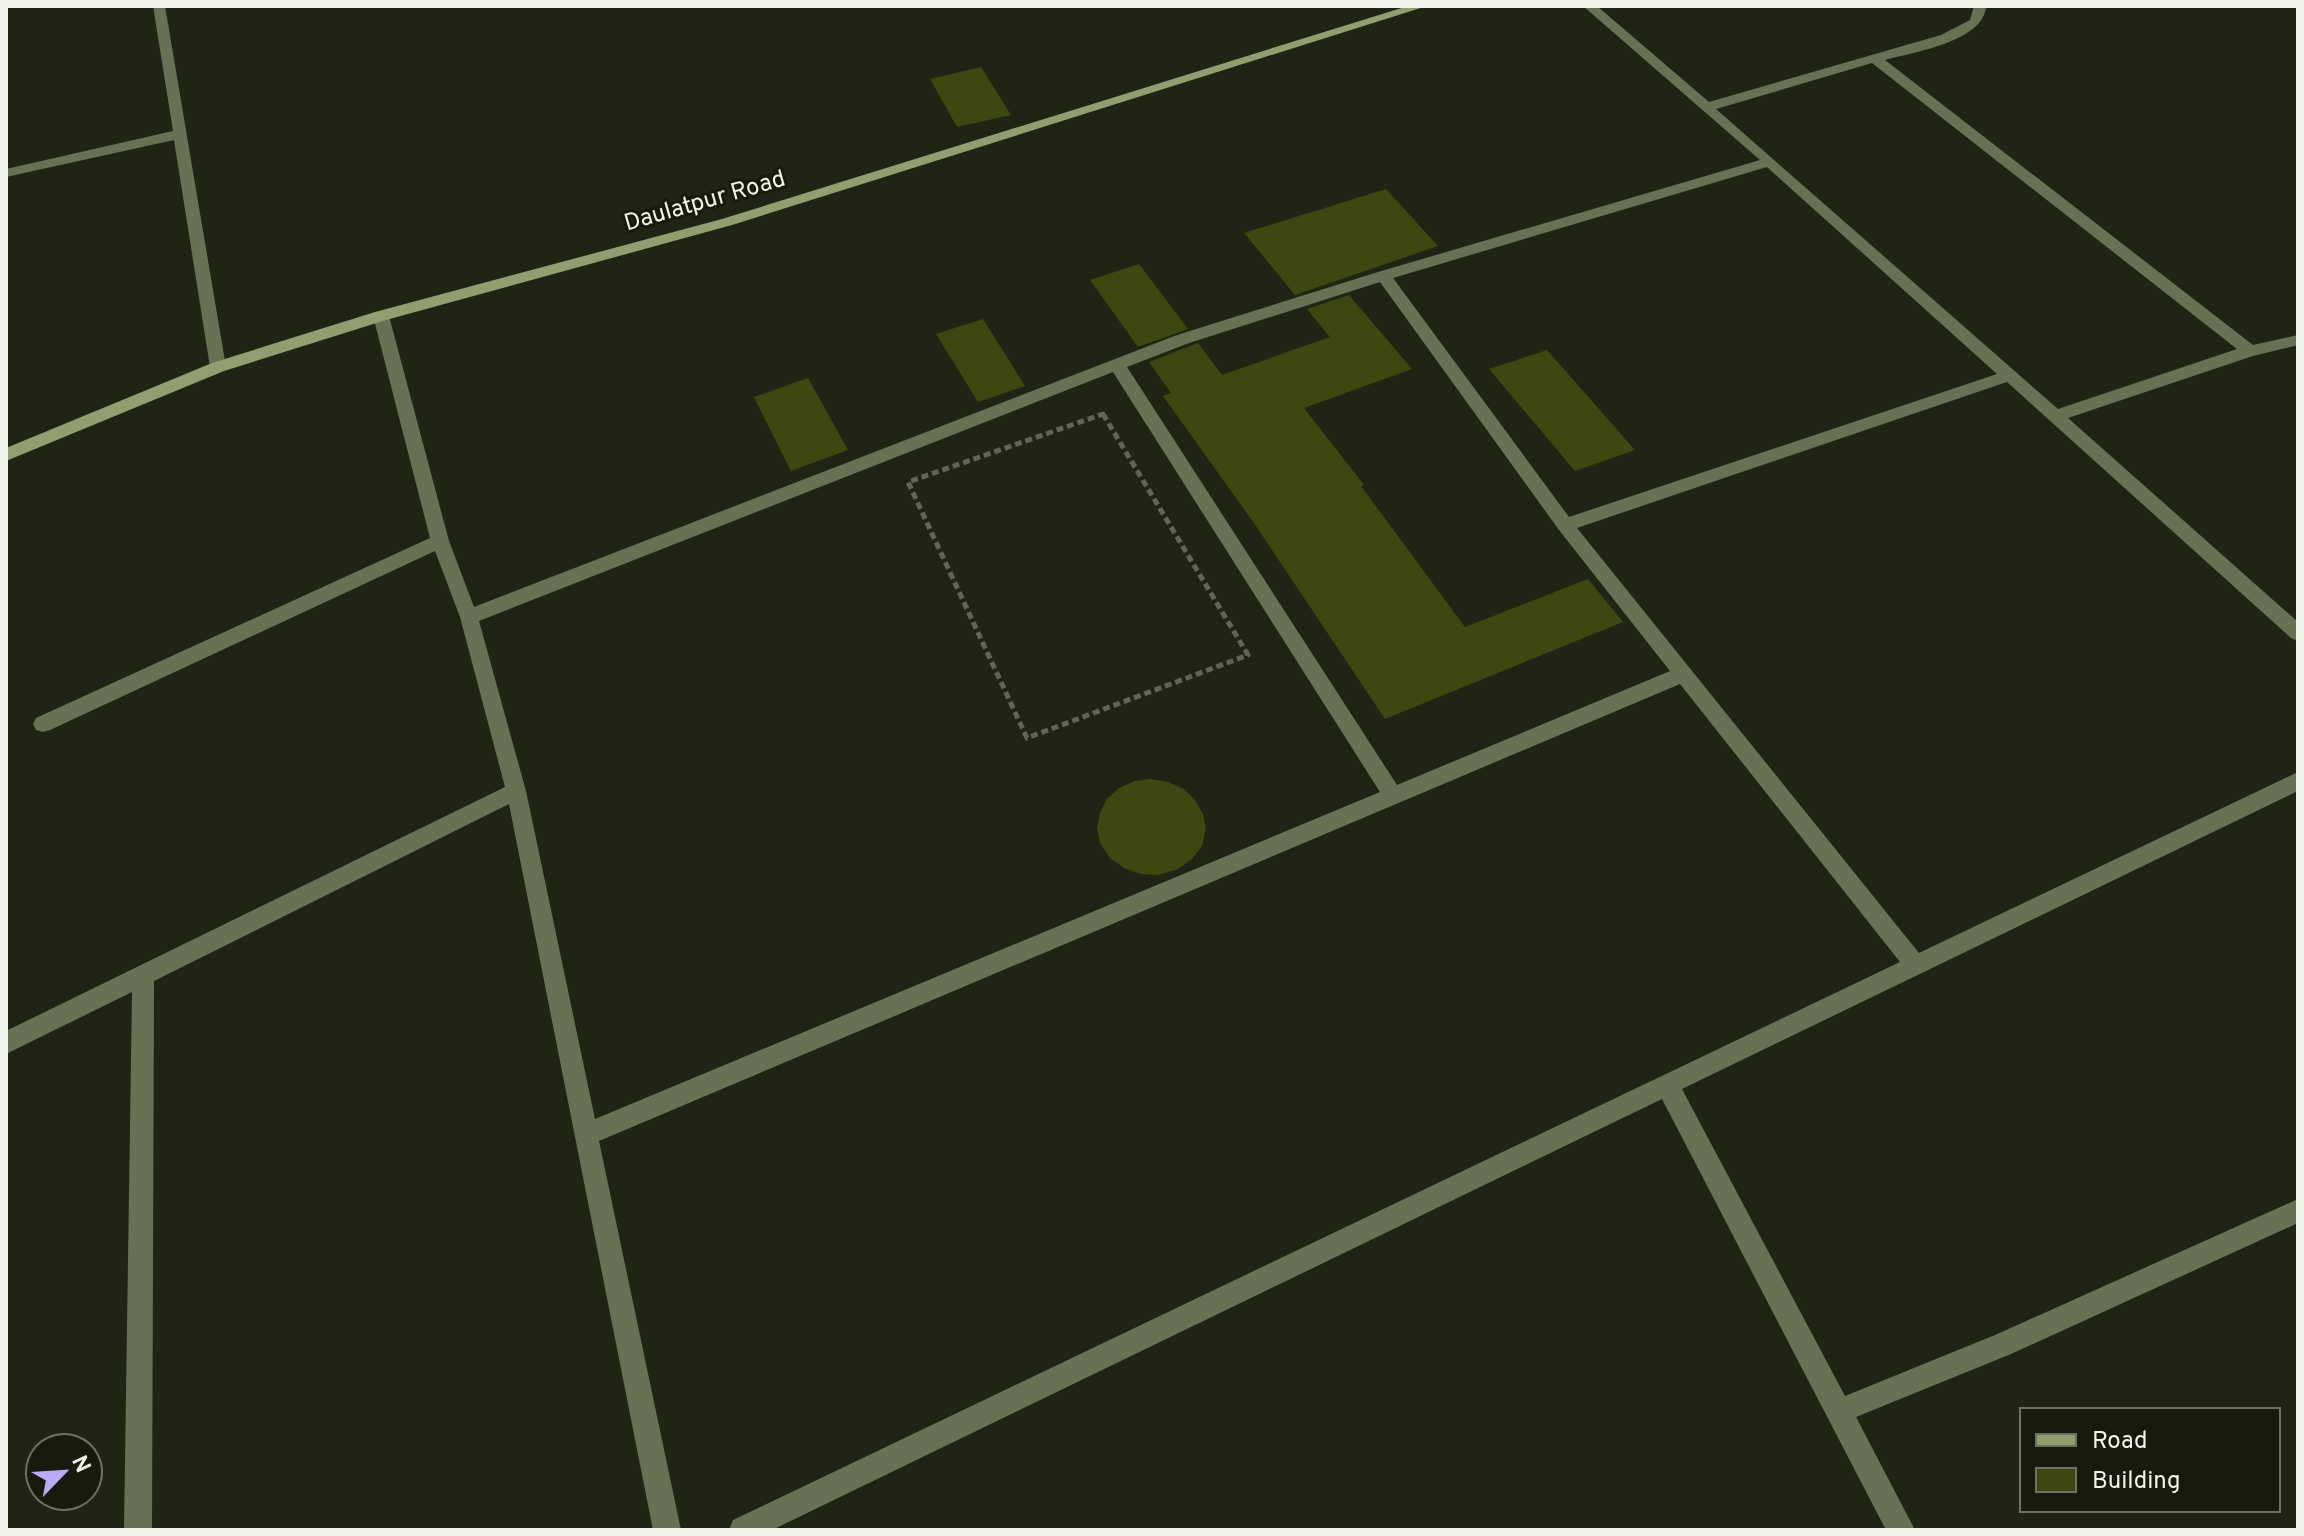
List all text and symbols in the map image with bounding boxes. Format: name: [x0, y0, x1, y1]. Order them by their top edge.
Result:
street label: Daulatpur Road: [621, 165, 789, 239]
legend: [2020, 1408, 2280, 1512]
text: Road: [2092, 1427, 2148, 1457]
north arrow: [24, 1432, 104, 1512]
text: N: [64, 1452, 95, 1477]
text: Building: [2092, 1467, 2181, 1497]

